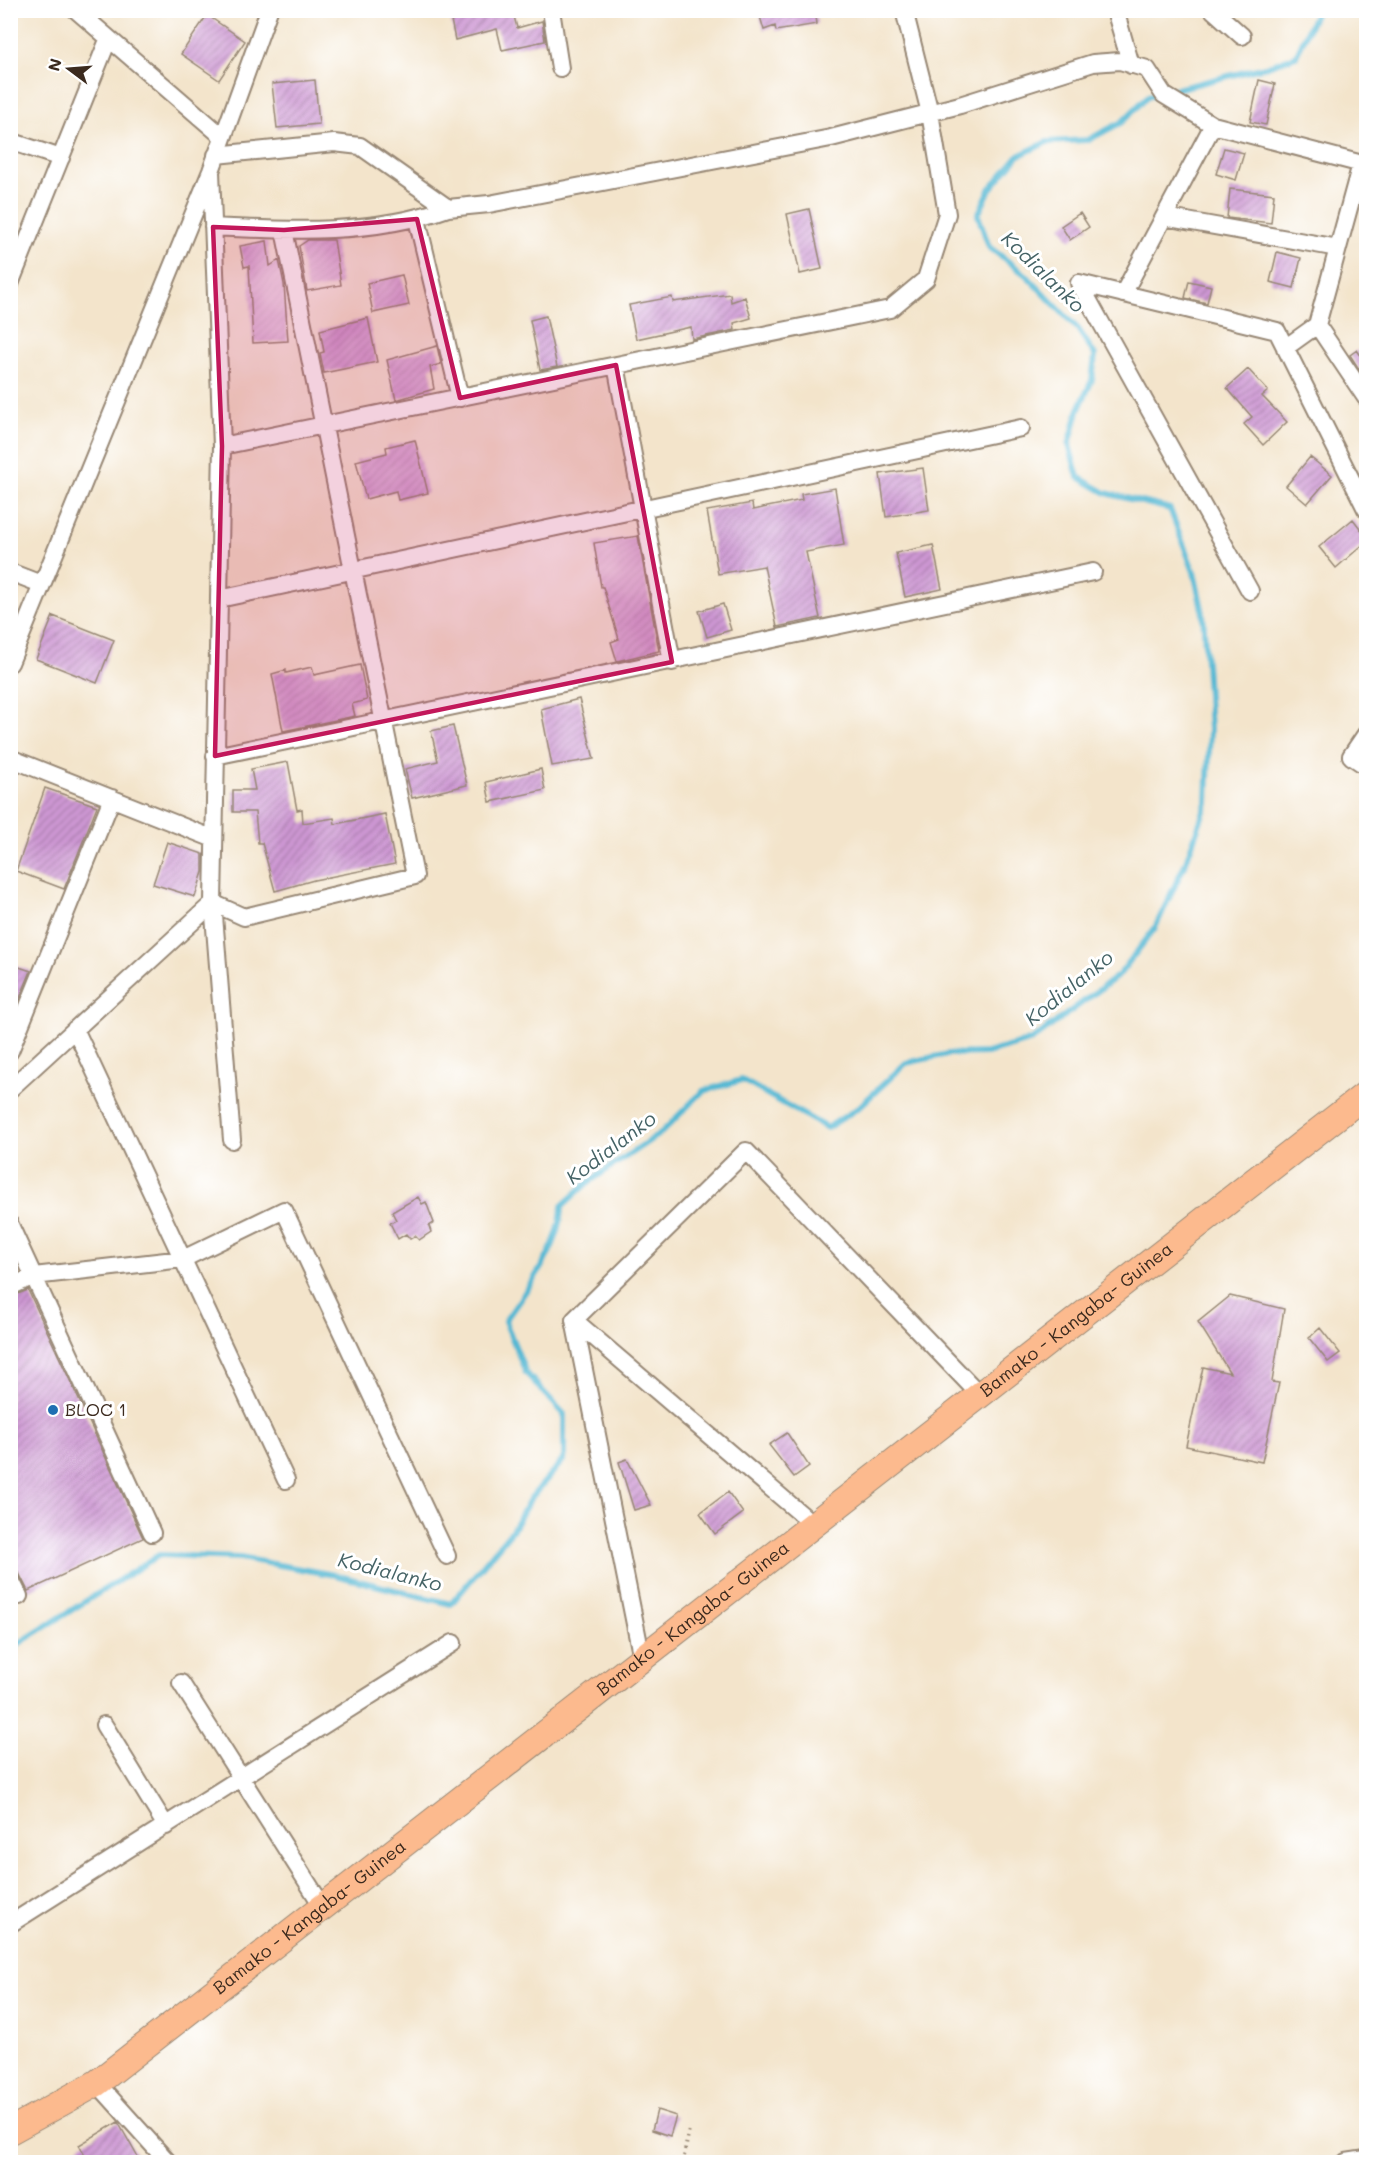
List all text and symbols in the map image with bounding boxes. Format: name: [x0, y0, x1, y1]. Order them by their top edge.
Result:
north arrow: [39, 39, 99, 99]
text: N: [42, 56, 66, 73]
water label: Kodialanko: [996, 225, 1091, 318]
water label: Kodialanko: [1019, 944, 1118, 1031]
water label: Kodialanko: [560, 1105, 661, 1190]
street label: Bamako - Kangaba- Guinea: [974, 1236, 1177, 1402]
place label: BLOC 1: [65, 1397, 127, 1421]
marker: BLOC 1: [46, 1403, 60, 1417]
street label: Bamako - Kangaba- Guinea: [591, 1535, 794, 1700]
water label: Kodialanko: [336, 1546, 445, 1597]
street label: Bamako - Kangaba- Guinea: [208, 1834, 410, 1999]

